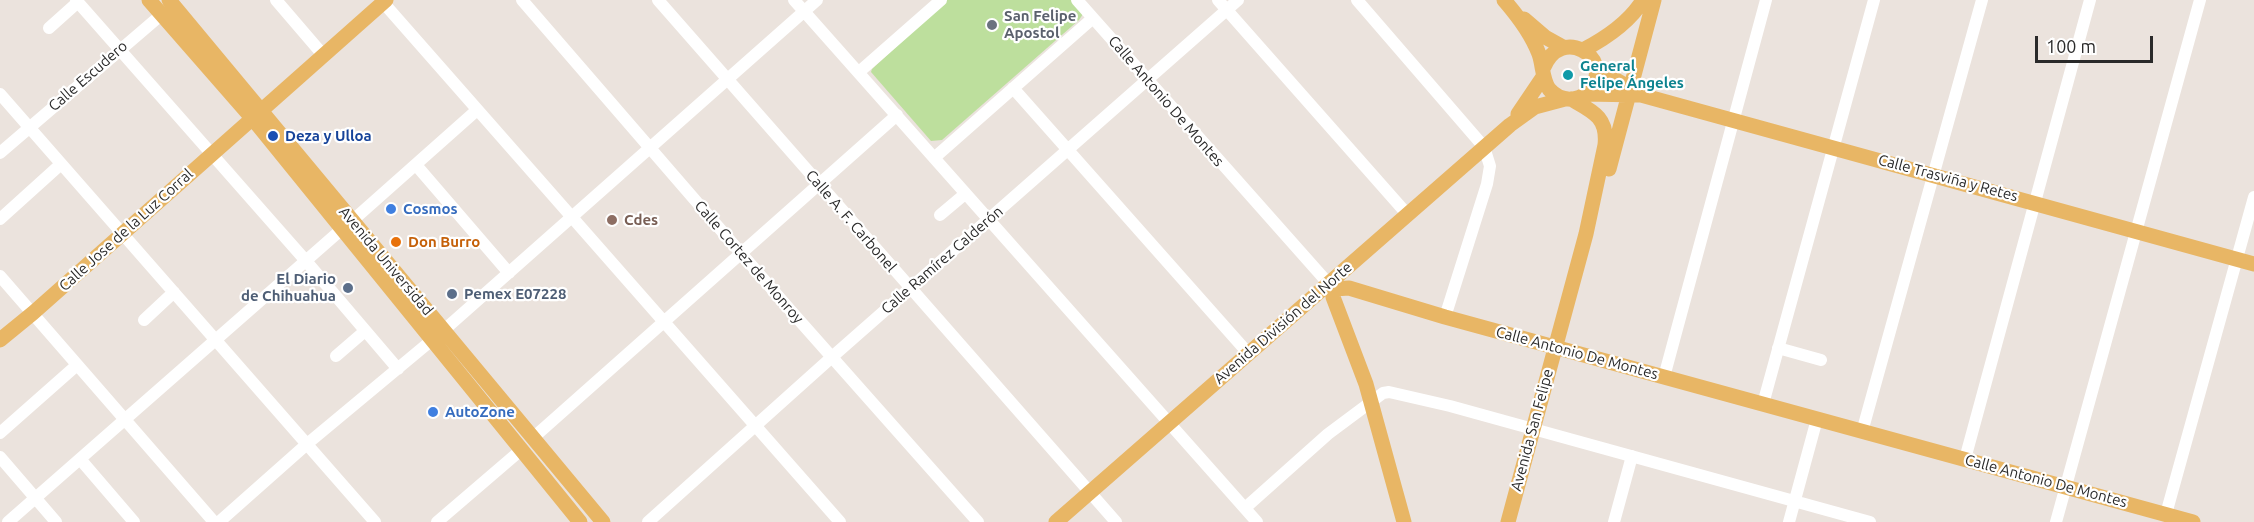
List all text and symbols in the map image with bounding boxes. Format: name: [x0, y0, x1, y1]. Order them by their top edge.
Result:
place label: San Felipe Apostol: [1004, 7, 1076, 42]
marker: San Felipe Apostol: [985, 18, 999, 32]
scale bar: [2038, 24, 2156, 62]
street label: Calle Antonio De Montes: [1104, 32, 1228, 170]
text: 100 m: [2046, 36, 2096, 56]
street label: Calle Escudero: [45, 37, 131, 115]
place label: General Felipe Ángeles: [1580, 57, 1684, 92]
marker: General Felipe Ángeles: [1561, 68, 1575, 82]
place label: Deza y Ulloa: [285, 127, 372, 145]
marker: Deza y Ulloa: [266, 129, 280, 143]
street label: Calle Trasviña y Retes: [1876, 151, 2020, 205]
street label: Calle Jose de la Luz Corral: [55, 165, 197, 295]
street label: Calle A. F. Carbonel: [802, 166, 900, 276]
street label: Calle Cortez de Monroy: [691, 197, 807, 327]
place label: Cosmos: [403, 200, 458, 218]
marker: Cosmos: [384, 202, 398, 216]
street label: Calle Ramírez Calderón: [877, 202, 1007, 318]
street label: Avenida Universidad: [335, 203, 437, 319]
place label: Cdes: [624, 211, 658, 229]
marker: Cdes: [605, 213, 619, 227]
place label: Don Burro: [408, 233, 480, 251]
marker: Don Burro: [389, 235, 403, 249]
street label: Avenida División del Norte: [1210, 258, 1356, 388]
place label: El Diario de Chihuahua: [241, 270, 336, 305]
marker: El Diario de Chihuahua: [341, 281, 355, 295]
place label: Pemex E07228: [464, 285, 566, 303]
marker: Pemex E07228: [445, 287, 459, 301]
street label: Calle Antonio De Montes: [1494, 323, 1660, 383]
street label: Avenida San Felipe: [1507, 367, 1557, 493]
place label: AutoZone: [445, 403, 515, 421]
marker: AutoZone: [426, 405, 440, 419]
street label: Calle Antonio De Montes: [1963, 451, 2129, 511]

